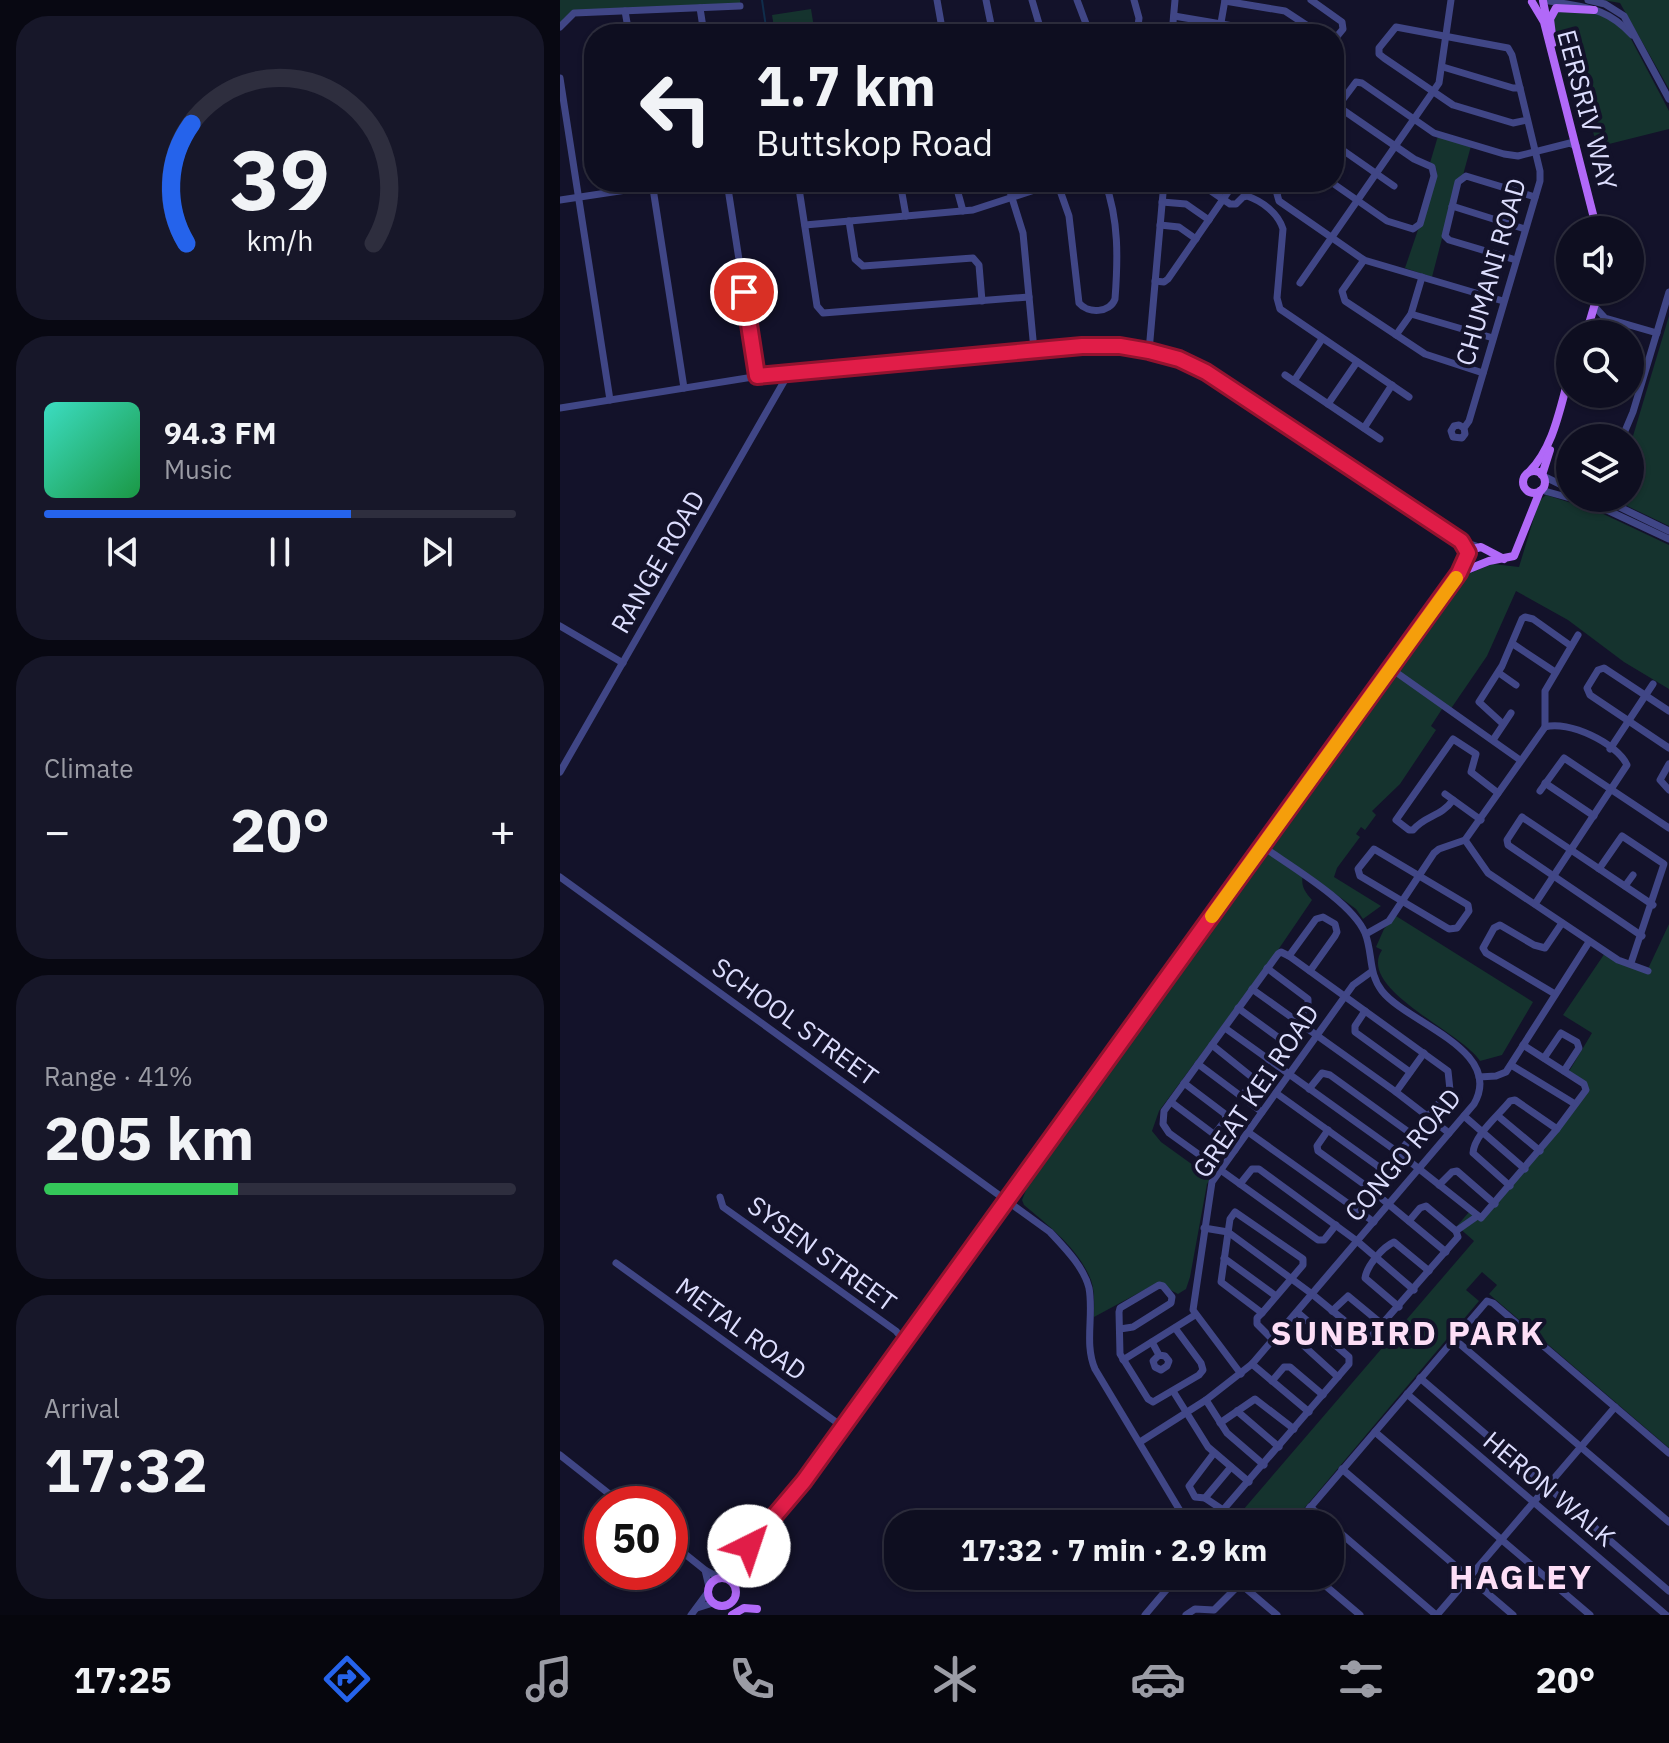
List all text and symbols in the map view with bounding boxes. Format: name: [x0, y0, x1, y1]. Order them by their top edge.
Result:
street label: EERSRIV WAY: [1550, 26, 1626, 194]
text: 1.7 km: [756, 49, 936, 121]
icon: left: [624, 56, 728, 160]
text: Buttskop Road: [756, 119, 993, 166]
text: 39: [230, 124, 330, 232]
street label: CHUMANI ROAD: [1447, 174, 1533, 369]
map controls: [1556, 216, 1644, 512]
button: sound: [1556, 216, 1644, 304]
text: km/h: [246, 222, 314, 259]
pin: [710, 258, 778, 326]
icon: arrive: [722, 270, 766, 314]
button: search: [1556, 320, 1644, 408]
text: 94.3 FM: [164, 413, 277, 452]
button: layers: [1556, 424, 1644, 512]
text: Music: [164, 452, 232, 486]
street label: RANGE ROAD: [603, 484, 712, 639]
icon: previous: [101, 530, 145, 574]
icon: pause: [258, 530, 302, 574]
icon: next: [415, 530, 459, 574]
text: Climate: [44, 751, 134, 785]
text: 20°: [230, 790, 330, 869]
text: −: [44, 802, 70, 859]
text: +: [490, 802, 516, 859]
street label: SCHOOL STREET: [706, 950, 885, 1093]
street label: GREAT KEI ROAD: [1184, 997, 1326, 1184]
text: Range · 41%: [44, 1059, 193, 1093]
street label: CONGO ROAD: [1337, 1081, 1468, 1228]
text: 205 km: [44, 1098, 254, 1177]
street label: SYSEN STREET: [741, 1188, 904, 1319]
street label: METAL ROAD: [669, 1269, 814, 1387]
district label: SUNBIRD PARK: [1270, 1310, 1546, 1354]
text: Arrival: [44, 1391, 120, 1425]
street label: HERON WALK: [1477, 1423, 1623, 1553]
text: 17:32: [44, 1430, 208, 1509]
speed limit sign: 50: [584, 1486, 688, 1590]
position arrow: [707, 1504, 791, 1588]
text: 17:32 · 7 min · 2.9 km: [961, 1530, 1267, 1569]
district label: HAGLEY: [1449, 1554, 1593, 1598]
icon: directions: [319, 1651, 375, 1707]
icon: music: [521, 1651, 577, 1707]
icon: phone: [724, 1651, 780, 1707]
icon: climate: [927, 1651, 983, 1707]
icon: car: [1130, 1651, 1186, 1707]
icon: filters: [1333, 1651, 1389, 1707]
text: 17:25: [73, 1656, 172, 1703]
text: 20°: [1535, 1656, 1596, 1703]

